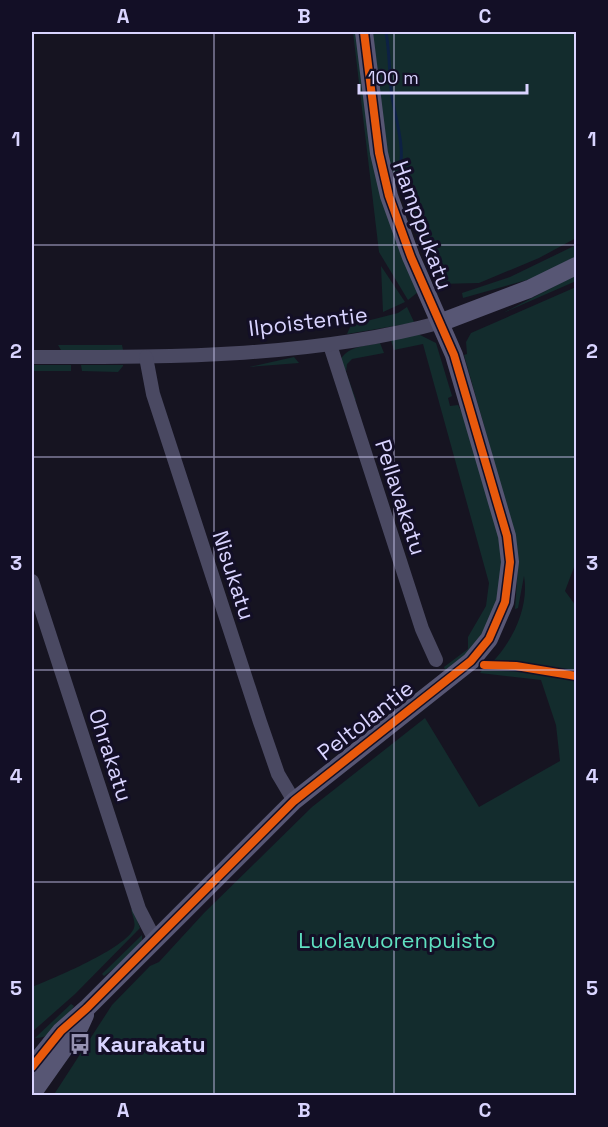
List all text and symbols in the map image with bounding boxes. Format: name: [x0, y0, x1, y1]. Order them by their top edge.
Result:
text: A: [117, 3, 130, 29]
text: B: [297, 3, 311, 29]
text: C: [479, 3, 492, 29]
scale bar: [359, 57, 527, 95]
text: 100 m: [368, 66, 419, 89]
text: 1: [11, 126, 21, 152]
text: 1: [587, 126, 597, 152]
street label: Hamppukatu: [387, 157, 459, 293]
street label: Ilpoistentie: [247, 300, 369, 342]
text: 2: [10, 338, 22, 364]
text: 2: [586, 338, 598, 364]
street label: Pellavakatu: [369, 436, 433, 558]
street label: Nisukatu: [206, 527, 262, 623]
text: 3: [10, 550, 22, 576]
text: 3: [586, 550, 598, 576]
street label: Peltolantie: [311, 674, 419, 766]
street label: Ohrakatu: [83, 705, 139, 805]
text: 4: [10, 763, 23, 789]
text: 4: [586, 763, 599, 789]
park label: Luolavuorenpuisto: [298, 926, 496, 954]
text: 5: [10, 975, 22, 1001]
text: 5: [586, 975, 598, 1001]
place label: Kaurakatu: [97, 1030, 206, 1058]
bus stop icon: Kaurakatu: [68, 1032, 92, 1056]
text: A: [117, 1097, 130, 1123]
text: B: [297, 1097, 311, 1123]
text: C: [479, 1097, 492, 1123]

